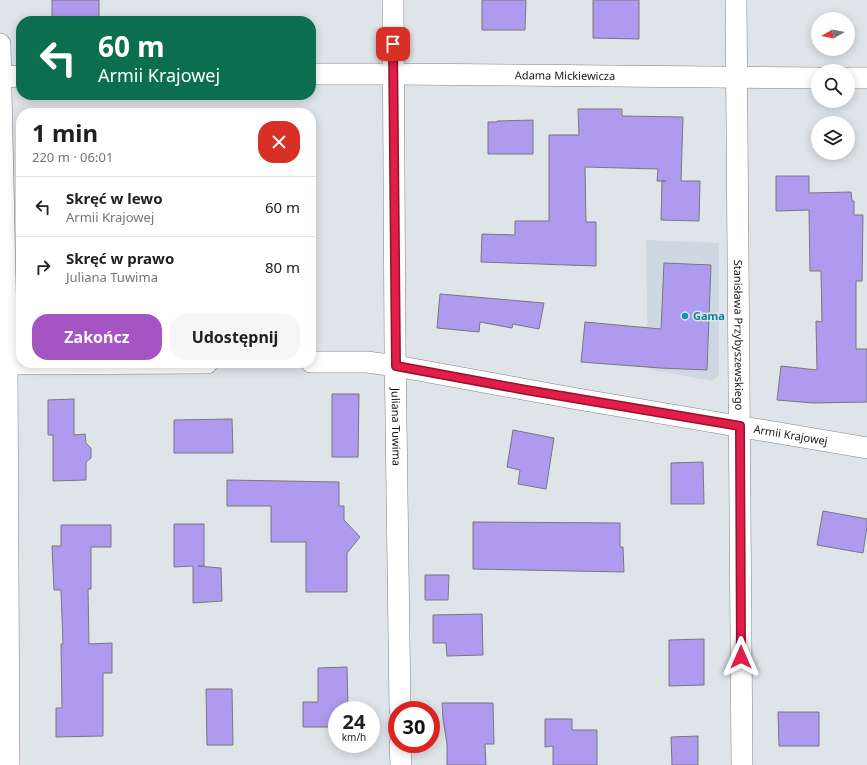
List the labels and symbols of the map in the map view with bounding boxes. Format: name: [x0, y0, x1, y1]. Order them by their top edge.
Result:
north arrow: [811, 12, 855, 56]
pin: [376, 27, 410, 61]
street label: Adama Mickiewicza: [515, 67, 615, 83]
street label: Stanisława Przybyszewskiego: [731, 260, 747, 411]
place label: Gama: [693, 308, 725, 323]
marker: Gama: [680, 311, 690, 321]
street label: Juliana Tuwima: [389, 387, 405, 466]
street label: Armii Krajowej: [753, 421, 829, 448]
position arrow: [720, 636, 762, 678]
speed limit sign: 30: [388, 701, 440, 753]

